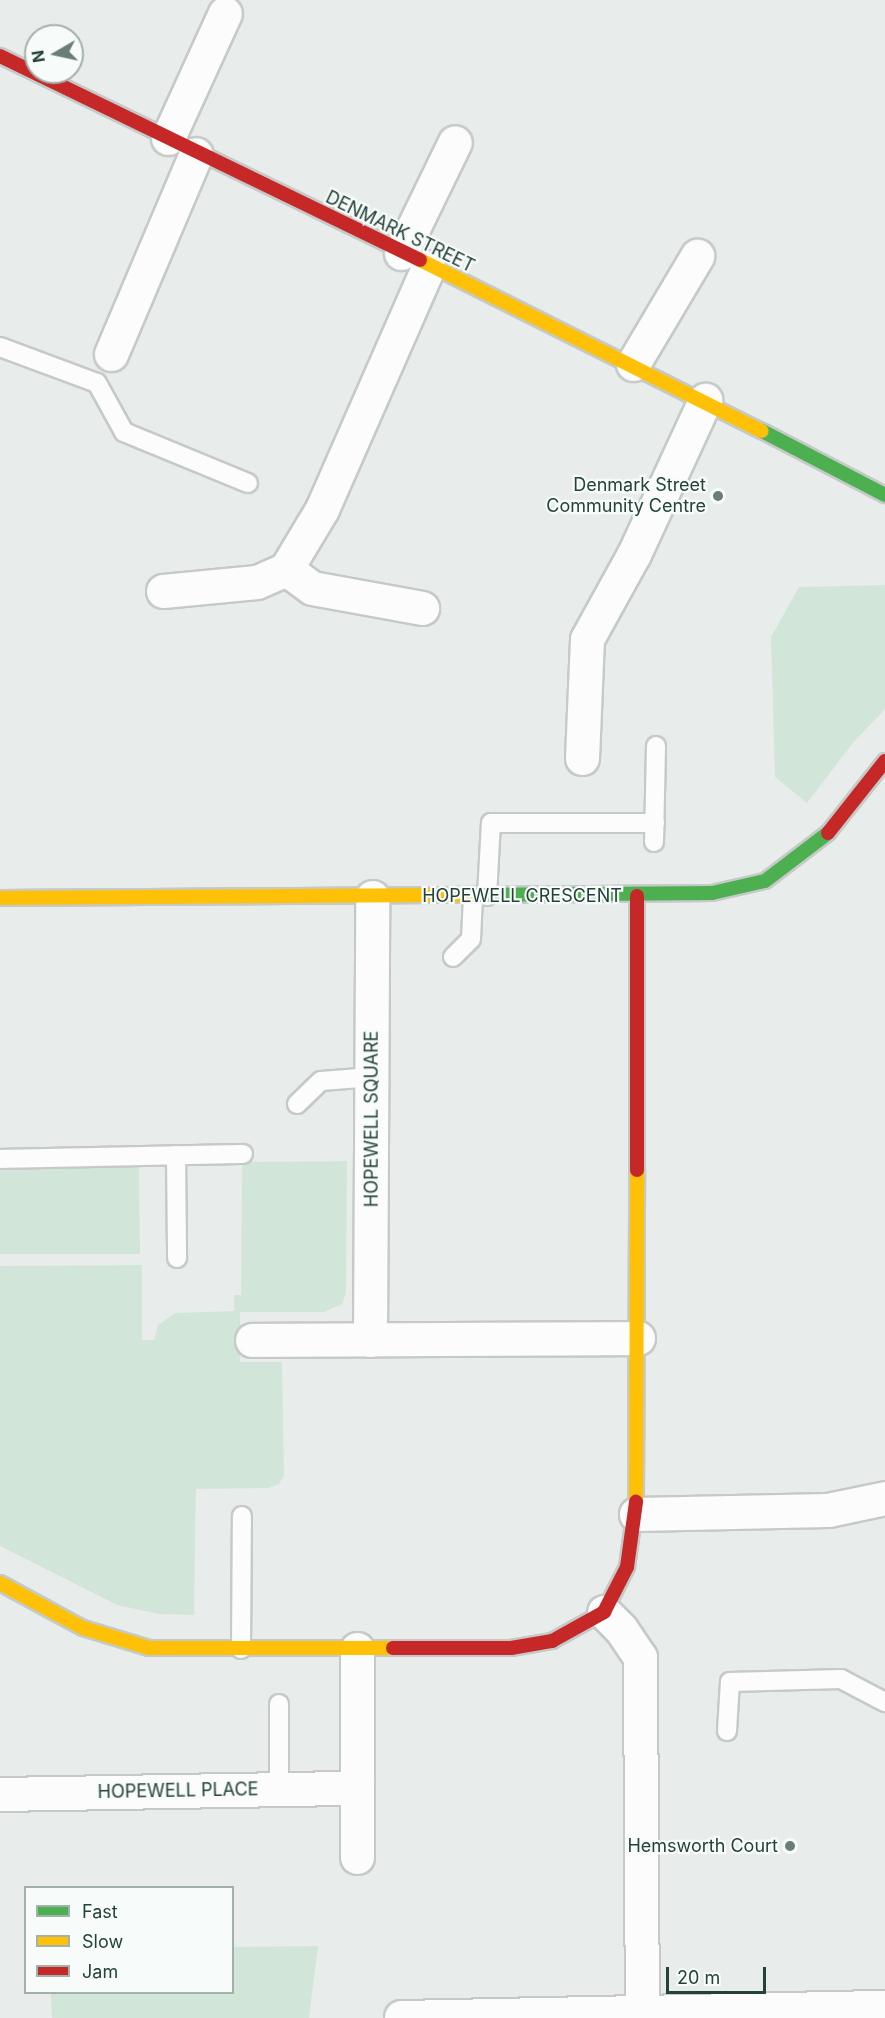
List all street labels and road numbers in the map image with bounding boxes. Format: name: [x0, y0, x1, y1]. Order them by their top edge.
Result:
street label: DENMARK STREET: [322, 187, 478, 277]
street label: HOPEWELL CRESCENT: [422, 885, 622, 907]
street label: HOPEWELL SQUARE: [361, 1031, 383, 1207]
street label: HOPEWELL PLACE: [97, 1779, 259, 1803]

